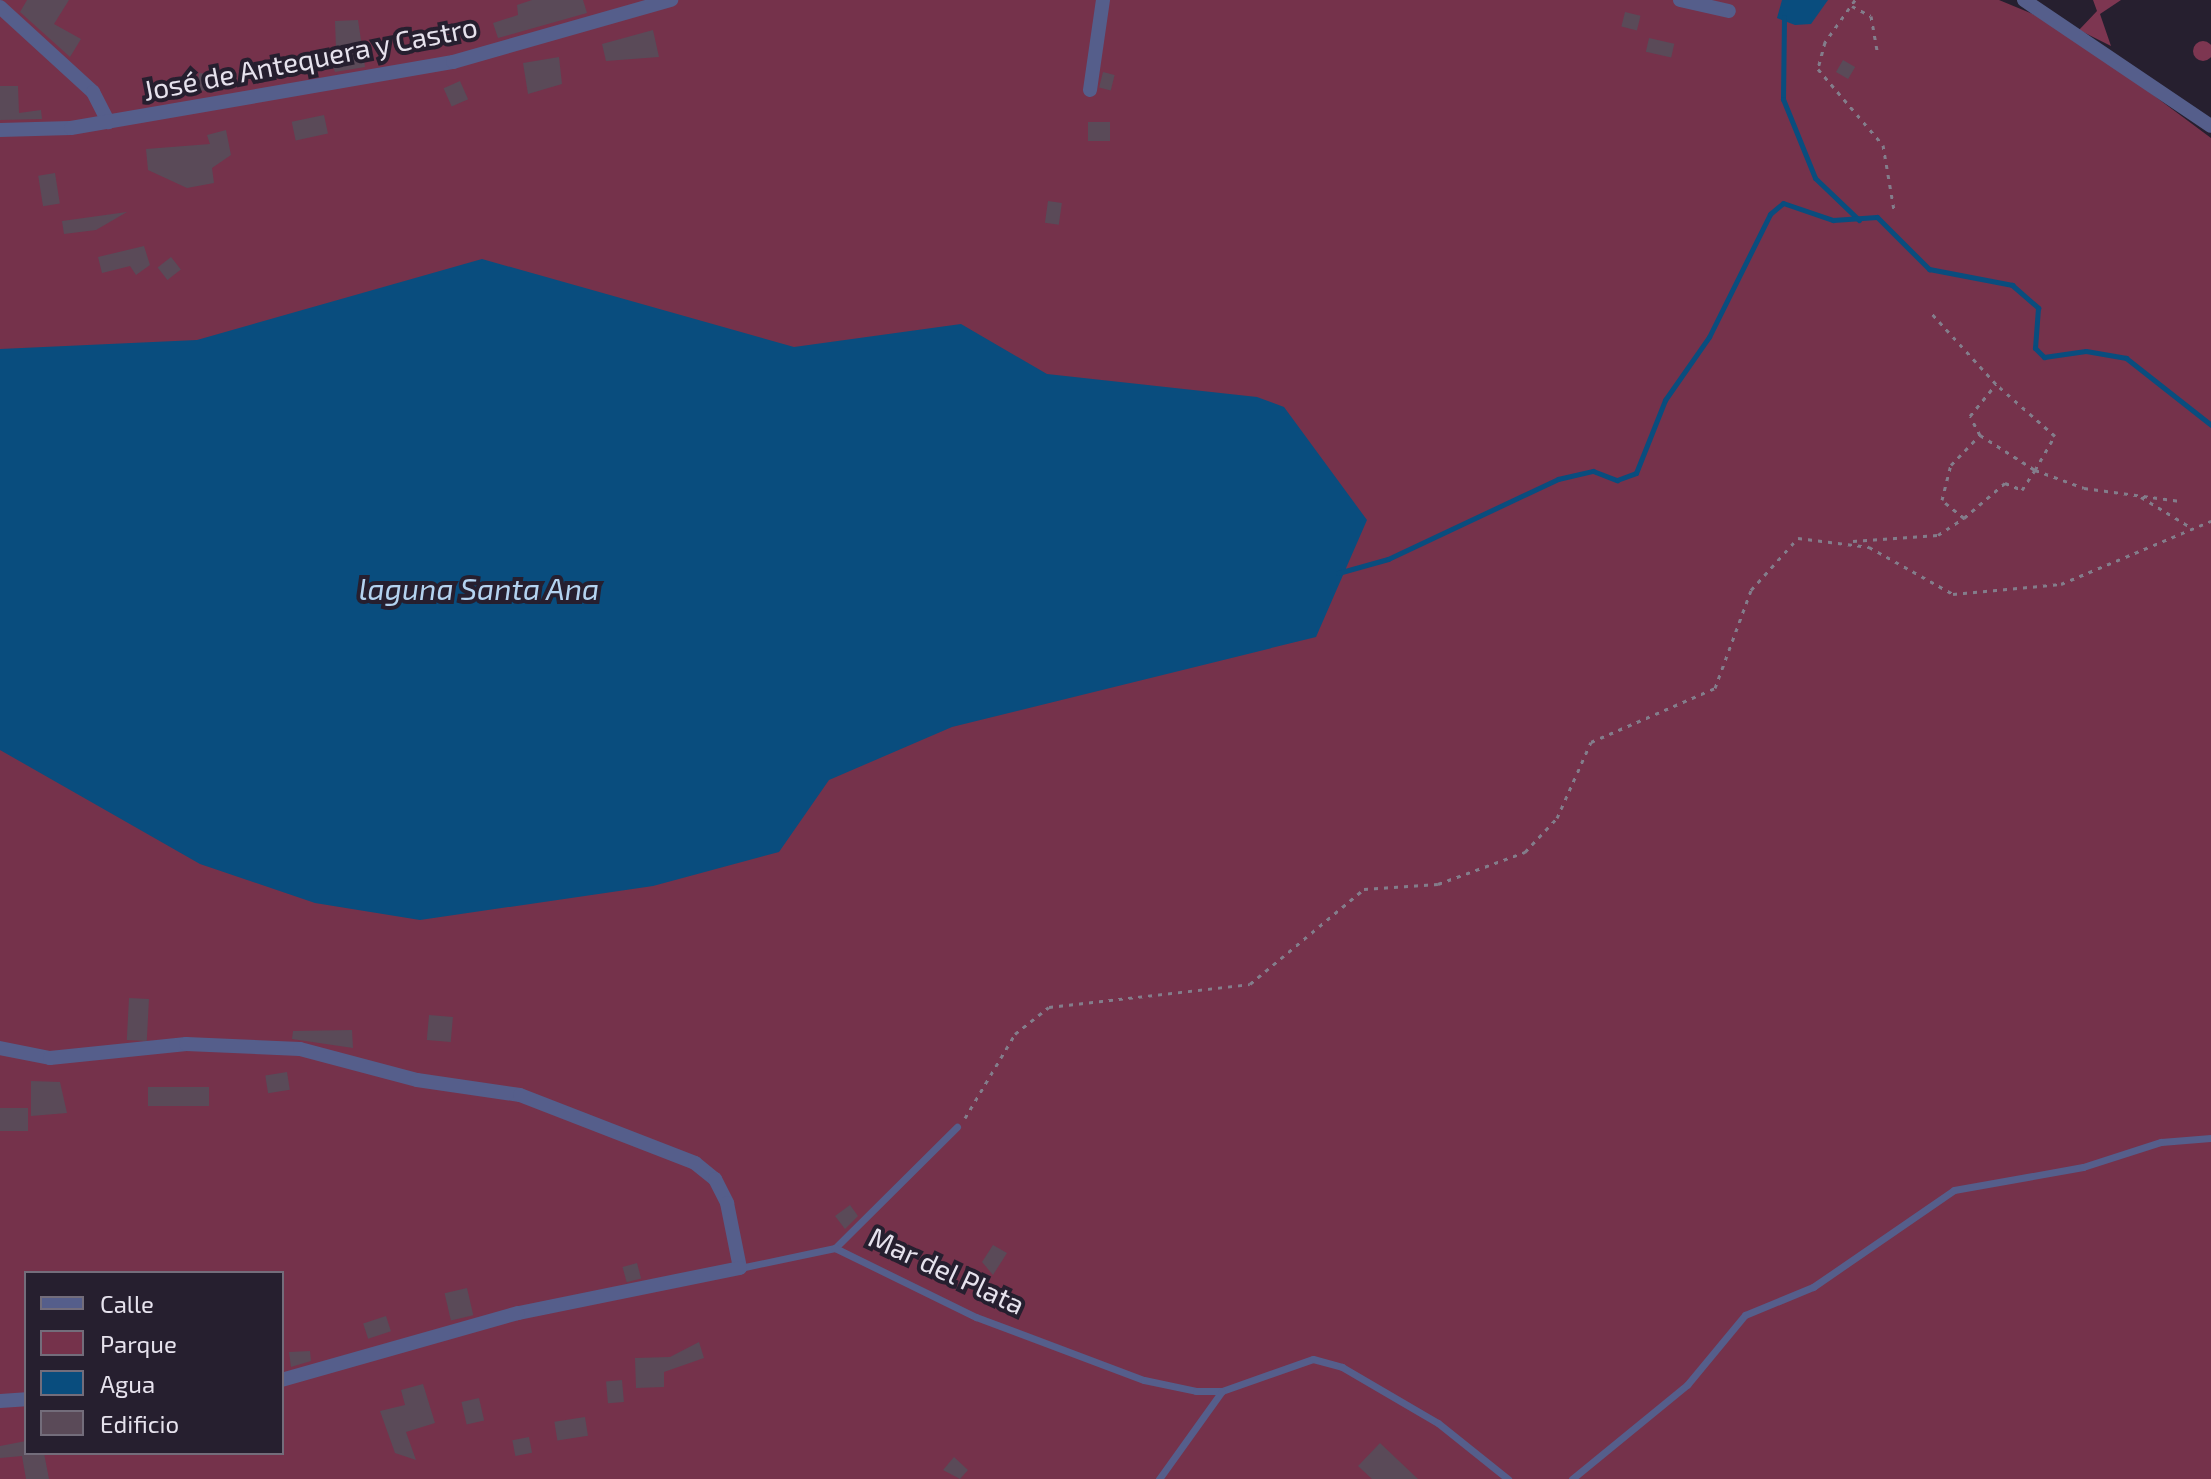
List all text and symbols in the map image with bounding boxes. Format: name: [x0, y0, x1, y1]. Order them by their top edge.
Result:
street label: José de Antequera y Castro: [139, 9, 481, 107]
water label: laguna Santa Ana: [358, 570, 600, 606]
street label: Mar del Plata: [863, 1219, 1031, 1321]
legend: [24, 1271, 284, 1455]
text: Calle: [100, 1289, 154, 1318]
text: Parque: [100, 1329, 177, 1358]
text: Agua: [100, 1369, 155, 1398]
text: Edificio: [100, 1409, 179, 1438]

